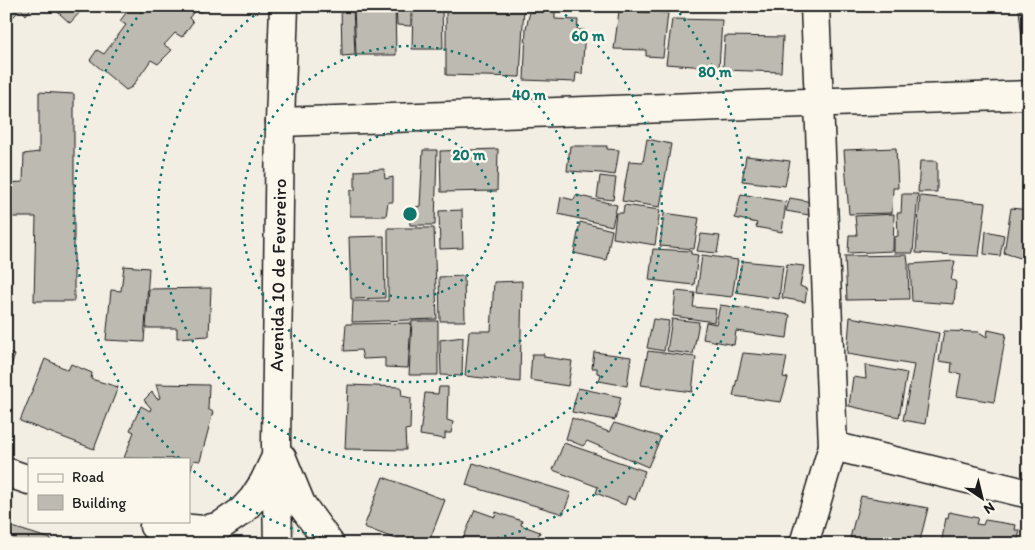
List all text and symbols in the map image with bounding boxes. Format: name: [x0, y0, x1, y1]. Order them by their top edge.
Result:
text: 60 m: [571, 27, 605, 45]
text: 80 m: [698, 63, 732, 81]
text: 40 m: [512, 86, 547, 104]
text: 20 m: [452, 146, 486, 164]
street label: Avenida 10 de Fevereiro: [265, 178, 291, 372]
centre of rings: [401, 205, 419, 223]
legend: [28, 458, 190, 522]
text: Road: [72, 468, 105, 486]
north arrow: [958, 472, 1008, 522]
text: Building: [72, 494, 126, 512]
text: N: [980, 499, 998, 518]

